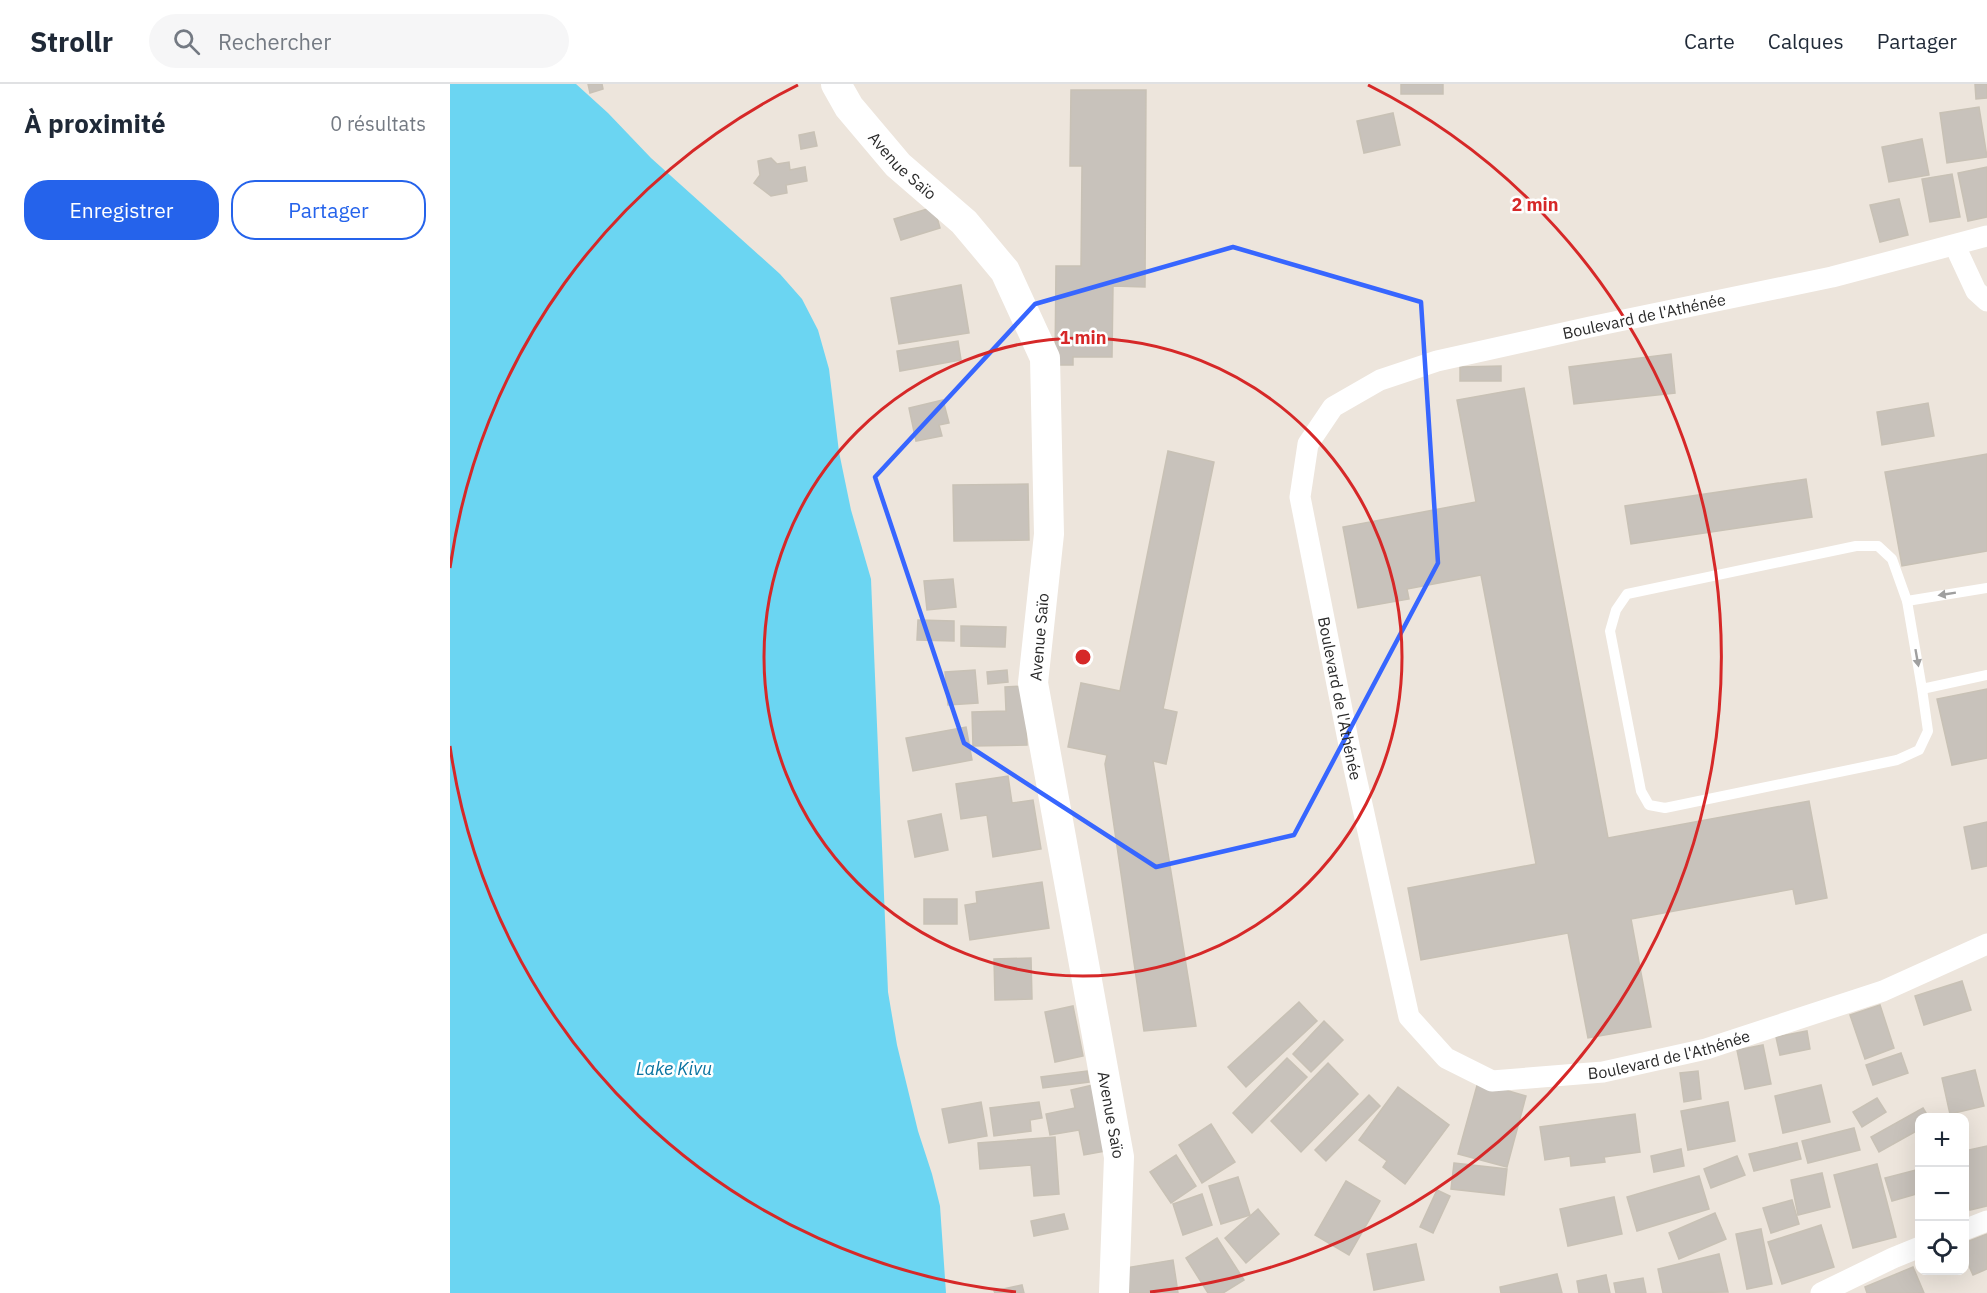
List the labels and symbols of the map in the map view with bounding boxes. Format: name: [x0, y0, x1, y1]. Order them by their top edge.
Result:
street label: Avenue Saïo: [864, 128, 941, 204]
text: 2 min: [1511, 193, 1559, 216]
street label: Boulevard de l'Athénée: [1561, 289, 1728, 343]
text: 1 min: [1059, 326, 1107, 349]
one-way arrow: [1937, 590, 1956, 599]
street label: Avenue Saïo: [1025, 592, 1053, 682]
street label: Boulevard de l'Athénée: [1314, 615, 1366, 782]
centre of rings: [1073, 647, 1093, 667]
one-way arrow: [1913, 649, 1922, 668]
street label: Boulevard de l'Athénée: [1587, 1025, 1753, 1083]
water label: Lake Kivu: [636, 1057, 712, 1080]
street label: Avenue Saïo: [1094, 1070, 1129, 1160]

